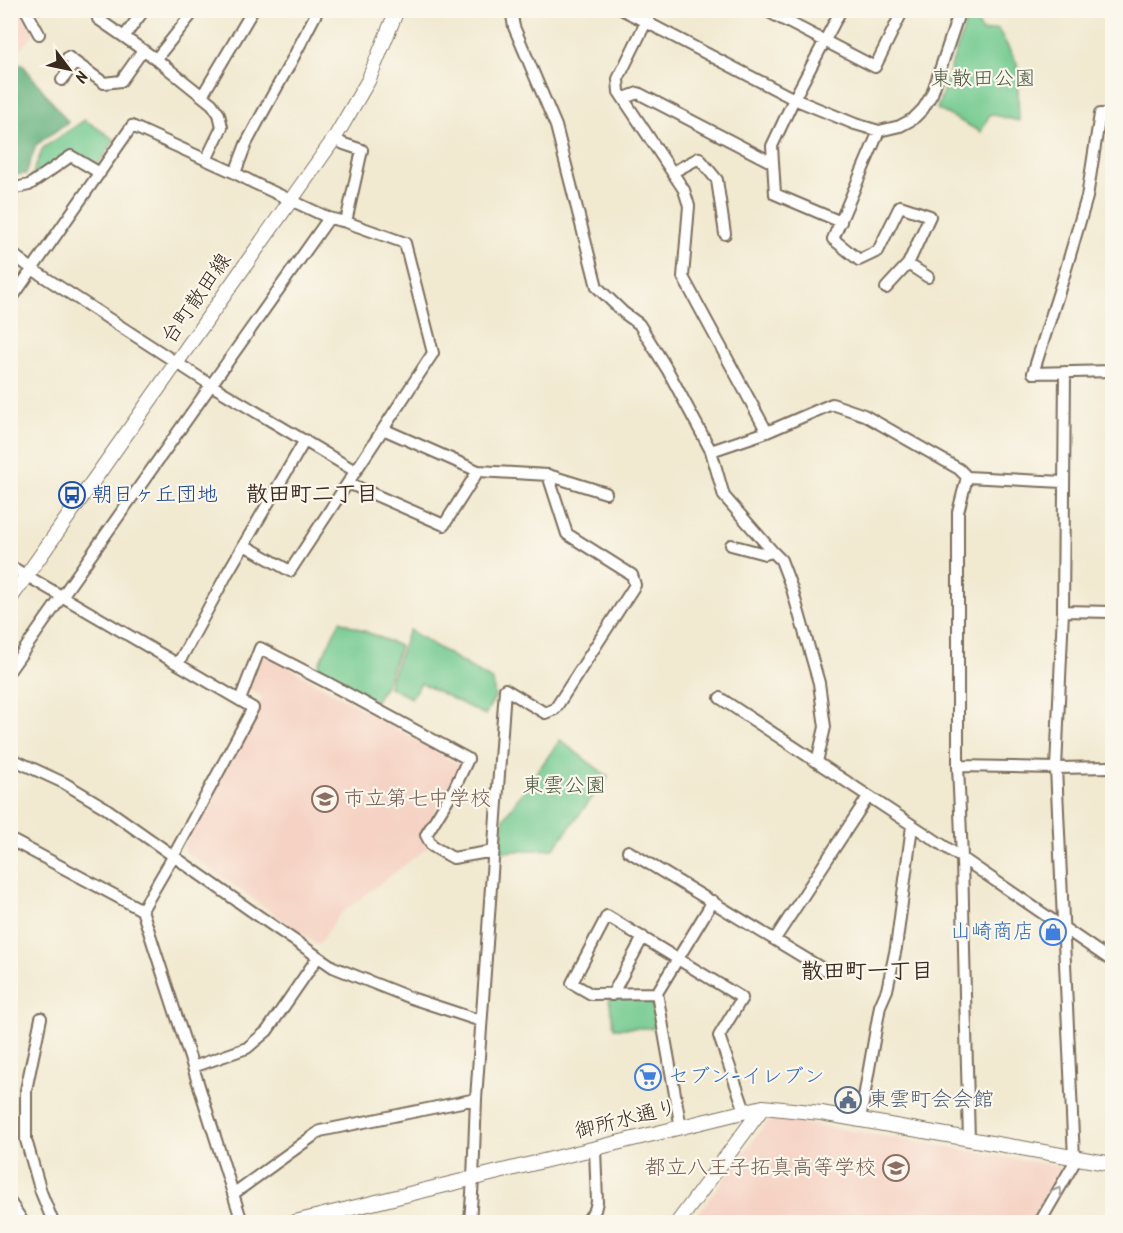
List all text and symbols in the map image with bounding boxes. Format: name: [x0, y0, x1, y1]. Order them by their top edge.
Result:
north arrow: [39, 39, 99, 99]
park label: 東散田公園: [931, 63, 1036, 96]
text: N: [67, 65, 94, 87]
street label: 台町散田線: [153, 247, 241, 351]
district label: 散田町二丁目: [246, 478, 378, 513]
place label: 朝日ヶ丘団地: [92, 479, 218, 512]
bus stop icon: 朝日ヶ丘団地: [57, 480, 87, 510]
park label: 東雲公園: [522, 770, 606, 803]
place label: 市立第七中学校: [344, 783, 491, 816]
school or university icon: 市立第七中学校: [310, 784, 340, 814]
place label: 山崎商店: [950, 916, 1034, 949]
shop icon: 山崎商店: [1038, 917, 1068, 947]
district label: 散田町一丁目: [801, 955, 933, 990]
place label: セブン-イレブン: [668, 1061, 825, 1094]
supermarket icon: セブン-イレブン: [633, 1062, 663, 1092]
place label: 東雲町会会館: [868, 1084, 994, 1117]
public building icon: 東雲町会会館: [833, 1085, 863, 1115]
street label: 御所水通り: [571, 1091, 681, 1149]
place label: 都立八王子拓真高等学校: [645, 1152, 876, 1185]
school or university icon: 都立八王子拓真高等学校: [881, 1153, 911, 1183]
one-way arrow: [1051, 1187, 1063, 1197]

